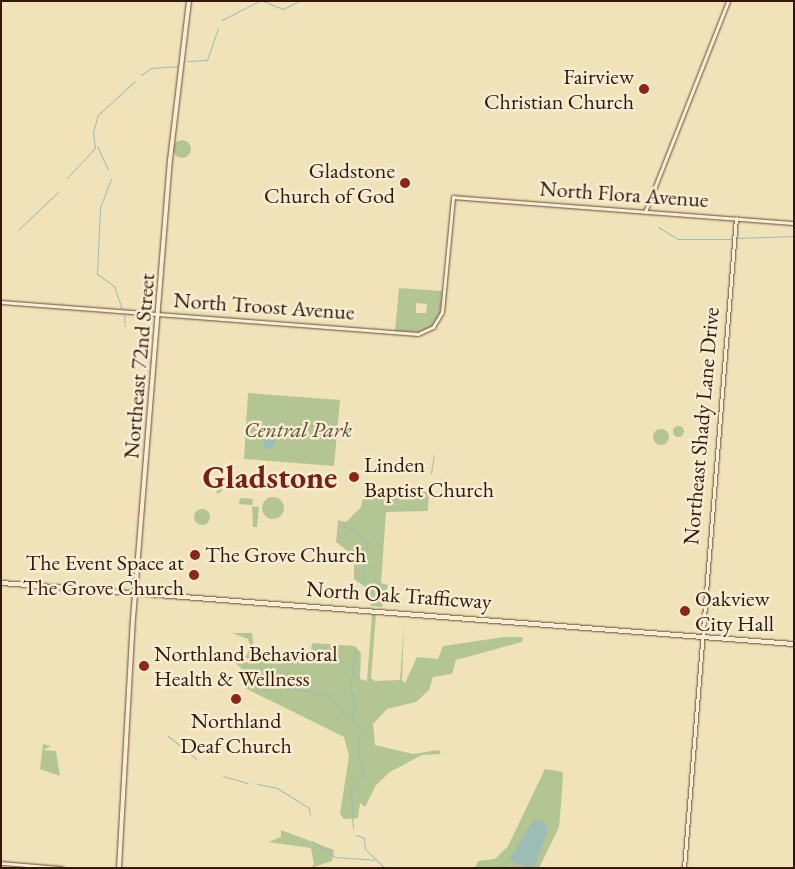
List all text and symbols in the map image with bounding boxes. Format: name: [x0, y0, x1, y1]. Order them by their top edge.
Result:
place label: Fairview Christian Church: [484, 63, 634, 114]
marker: Fairview Christian Church: [638, 83, 650, 95]
place label: Gladstone Church of God: [264, 157, 395, 208]
street label: North Flora Avenue: [539, 175, 709, 213]
marker: Gladstone Church of God: [399, 177, 411, 189]
street label: Northeast 72nd Street: [118, 272, 160, 460]
street label: North Troost Avenue: [173, 287, 355, 325]
street label: Northeast Shady Lane Drive: [677, 306, 725, 546]
park label: Central Park: [244, 417, 352, 443]
place label: Linden Baptist Church: [364, 451, 494, 502]
district label: Gladstone: [203, 458, 337, 496]
marker: Linden Baptist Church: [348, 471, 360, 483]
place label: The Grove Church: [205, 542, 366, 568]
place label: The Event Space at The Grove Church: [23, 549, 184, 600]
marker: The Grove Church: [189, 549, 201, 561]
marker: The Event Space at The Grove Church: [188, 569, 200, 581]
street label: North Oak Trafficway: [305, 575, 493, 615]
place label: Oakview City Hall: [695, 585, 774, 636]
marker: Oakview City Hall: [679, 605, 691, 617]
place label: Northland Behavioral Health & Wellness: [154, 640, 338, 691]
marker: Northland Behavioral Health & Wellness: [138, 660, 150, 672]
marker: Northland Deaf Church: [230, 693, 242, 705]
place label: Northland Deaf Church: [180, 707, 292, 758]

